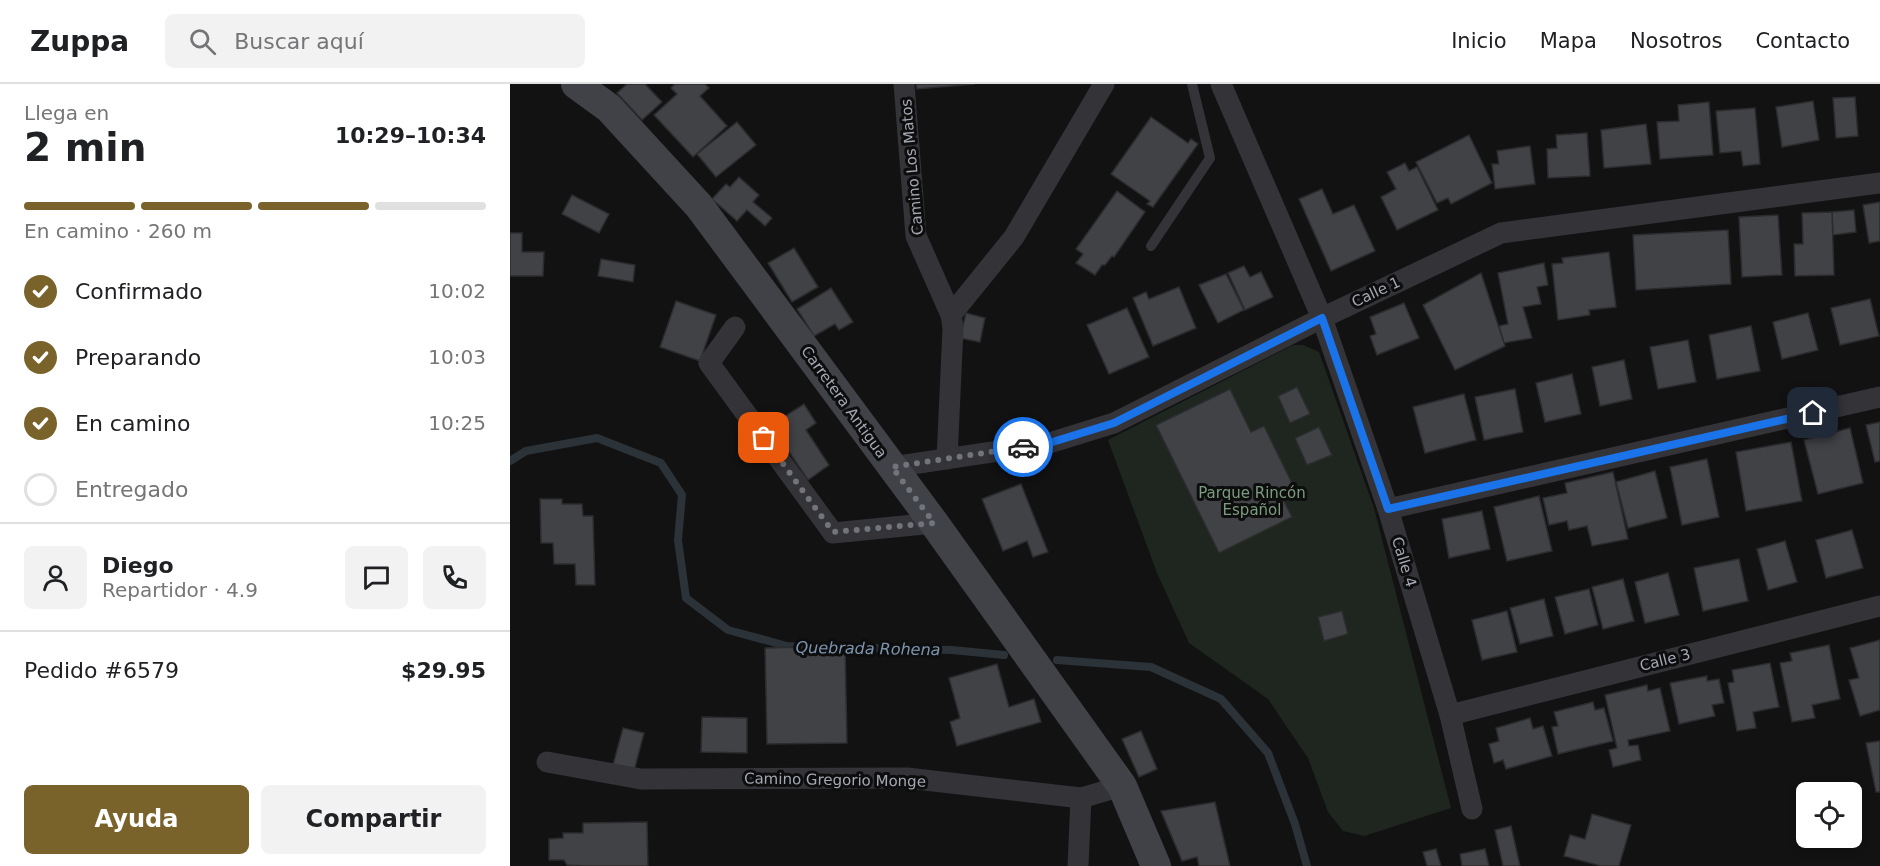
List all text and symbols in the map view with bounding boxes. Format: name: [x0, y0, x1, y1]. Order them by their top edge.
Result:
search box: [165, 14, 585, 68]
text: Zuppa: [30, 25, 129, 58]
icon: search: [186, 25, 219, 58]
text: Buscar aquí: [234, 29, 364, 54]
text: Inicio: [1451, 29, 1507, 53]
text: Mapa: [1540, 29, 1597, 53]
text: Nosotros: [1630, 29, 1722, 53]
text: Contacto: [1755, 29, 1850, 53]
street label: Camino Los Matos: [897, 98, 927, 236]
text: Llega en: [24, 101, 109, 125]
text: 10:29–10:34: [335, 123, 486, 148]
text: 2 min: [24, 125, 146, 170]
text: En camino · 260 m: [24, 219, 212, 243]
street label: Calle 1: [1349, 273, 1403, 311]
icon: check: [24, 275, 57, 308]
text: Confirmado: [75, 279, 203, 304]
text: 10:02: [428, 279, 486, 303]
icon: check: [24, 341, 57, 374]
street label: Carretera Antigua: [797, 343, 891, 461]
text: Preparando: [75, 345, 201, 370]
text: 10:03: [428, 345, 486, 369]
pin: [1787, 387, 1838, 438]
icon: home: [1796, 396, 1829, 429]
icon: check: [24, 407, 57, 440]
text: En camino: [75, 411, 190, 436]
text: 10:25: [428, 411, 486, 435]
pin: [738, 412, 789, 463]
courier: [993, 417, 1053, 477]
icon: bag: [747, 421, 780, 454]
icon: car: [1007, 431, 1040, 464]
text: Entregado: [75, 477, 188, 502]
park label: Parque Rincón Español: [1198, 484, 1306, 519]
street label: Calle 4: [1388, 535, 1420, 589]
button: person: [24, 546, 87, 609]
button: chat: [345, 546, 408, 609]
button: phone: [423, 546, 486, 609]
text: Diego: [102, 553, 174, 578]
text: Repartidor · 4.9: [102, 578, 258, 602]
water label: Quebrada Rohena: [795, 638, 941, 659]
street label: Calle 3: [1638, 645, 1692, 675]
text: Pedido #6579: [24, 658, 179, 683]
text: $29.95: [401, 658, 486, 683]
street label: Camino Gregorio Monge: [744, 769, 926, 791]
map controls: [1796, 782, 1862, 848]
button: locate: [1796, 782, 1862, 848]
button: Ayuda: [24, 785, 249, 854]
button: Compartir: [261, 785, 486, 854]

